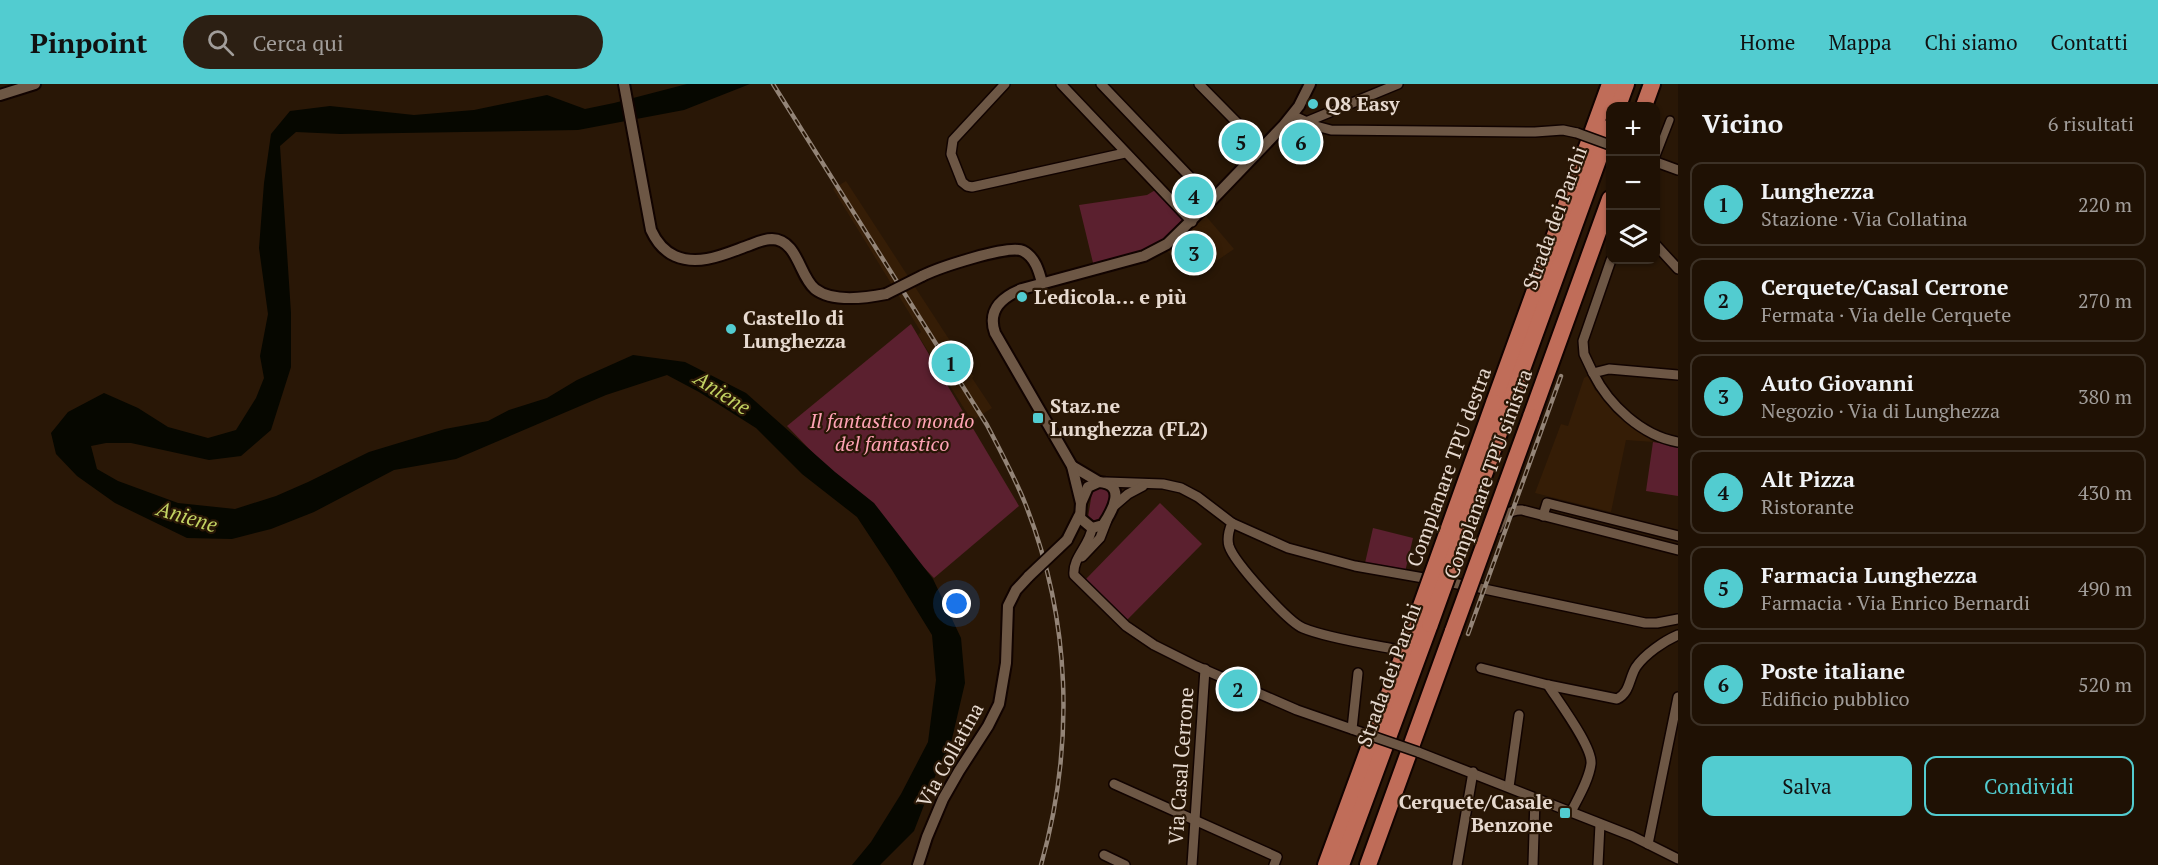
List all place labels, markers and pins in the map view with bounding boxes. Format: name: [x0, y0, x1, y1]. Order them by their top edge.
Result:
place label: Q8 Easy: [1325, 90, 1400, 117]
marker: Q8 Easy: [1306, 97, 1320, 111]
pin: 5: [1222, 120, 1260, 164]
pin: 6: [1282, 120, 1320, 164]
pin: 4: [1174, 174, 1214, 218]
pin: 3: [1174, 230, 1214, 276]
place label: L'edicola… e più: [1034, 283, 1187, 310]
marker: L'edicola… e più: [1015, 290, 1029, 304]
place label: Castello di Lunghezza: [743, 304, 846, 354]
marker: Castello di Lunghezza: [724, 322, 738, 336]
pin: 1: [932, 340, 970, 386]
place label: Staz.ne Lunghezza (FL2): [1050, 392, 1208, 442]
marker: Staz.ne Lunghezza (FL2): [1031, 411, 1045, 425]
pin: 2: [1218, 666, 1258, 712]
place label: Cerquete/Casale Benzone: [1399, 788, 1553, 838]
marker: Cerquete/Casale Benzone: [1558, 806, 1572, 820]

